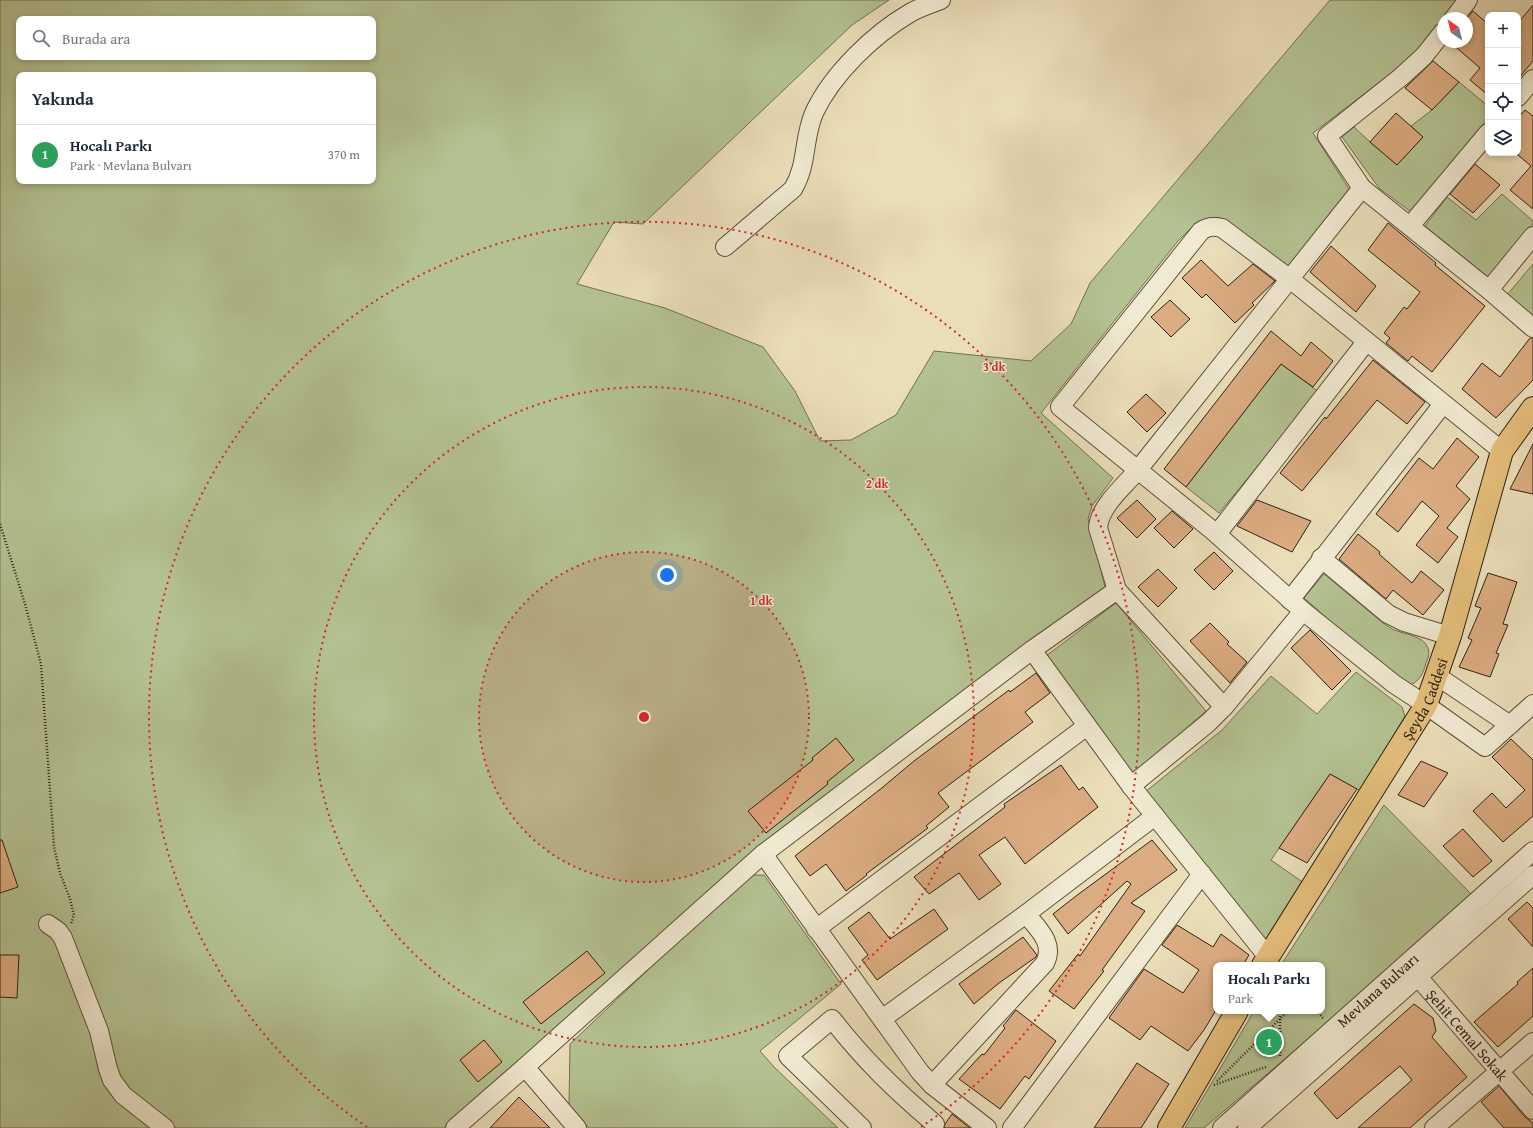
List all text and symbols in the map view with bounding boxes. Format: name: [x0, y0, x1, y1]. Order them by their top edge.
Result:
north arrow: [1437, 12, 1473, 48]
map controls: [1485, 12, 1521, 156]
button: +: [1485, 12, 1521, 48]
search box: [16, 16, 376, 60]
icon: search: [30, 27, 52, 49]
text: Burada ara: [62, 28, 130, 49]
button: −: [1485, 48, 1521, 84]
button: locate: [1485, 84, 1521, 120]
text: Yakında: [32, 86, 94, 111]
button: layers: [1485, 120, 1521, 156]
text: Hocalı Parkı: [70, 135, 152, 156]
text: 1: [42, 145, 48, 164]
text: 370 m: [328, 145, 360, 164]
text: Park · Mevlana Bulvarı: [70, 156, 192, 175]
text: 3 dk: [983, 358, 1005, 375]
text: 2 dk: [866, 475, 888, 492]
your location: [657, 565, 677, 585]
text: 1 dk: [750, 592, 772, 609]
street label: Şeyda Caddesi: [1396, 655, 1452, 744]
centre of rings: [637, 710, 651, 724]
street label: Mevlana Bulvarı: [1332, 948, 1423, 1032]
popup: [1213, 962, 1325, 1014]
text: Hocalı Parkı: [1228, 968, 1310, 989]
street label: Şehit Cemal Sokak: [1422, 984, 1514, 1085]
text: Park: [1228, 989, 1253, 1008]
pin: 1: [1256, 1027, 1282, 1057]

